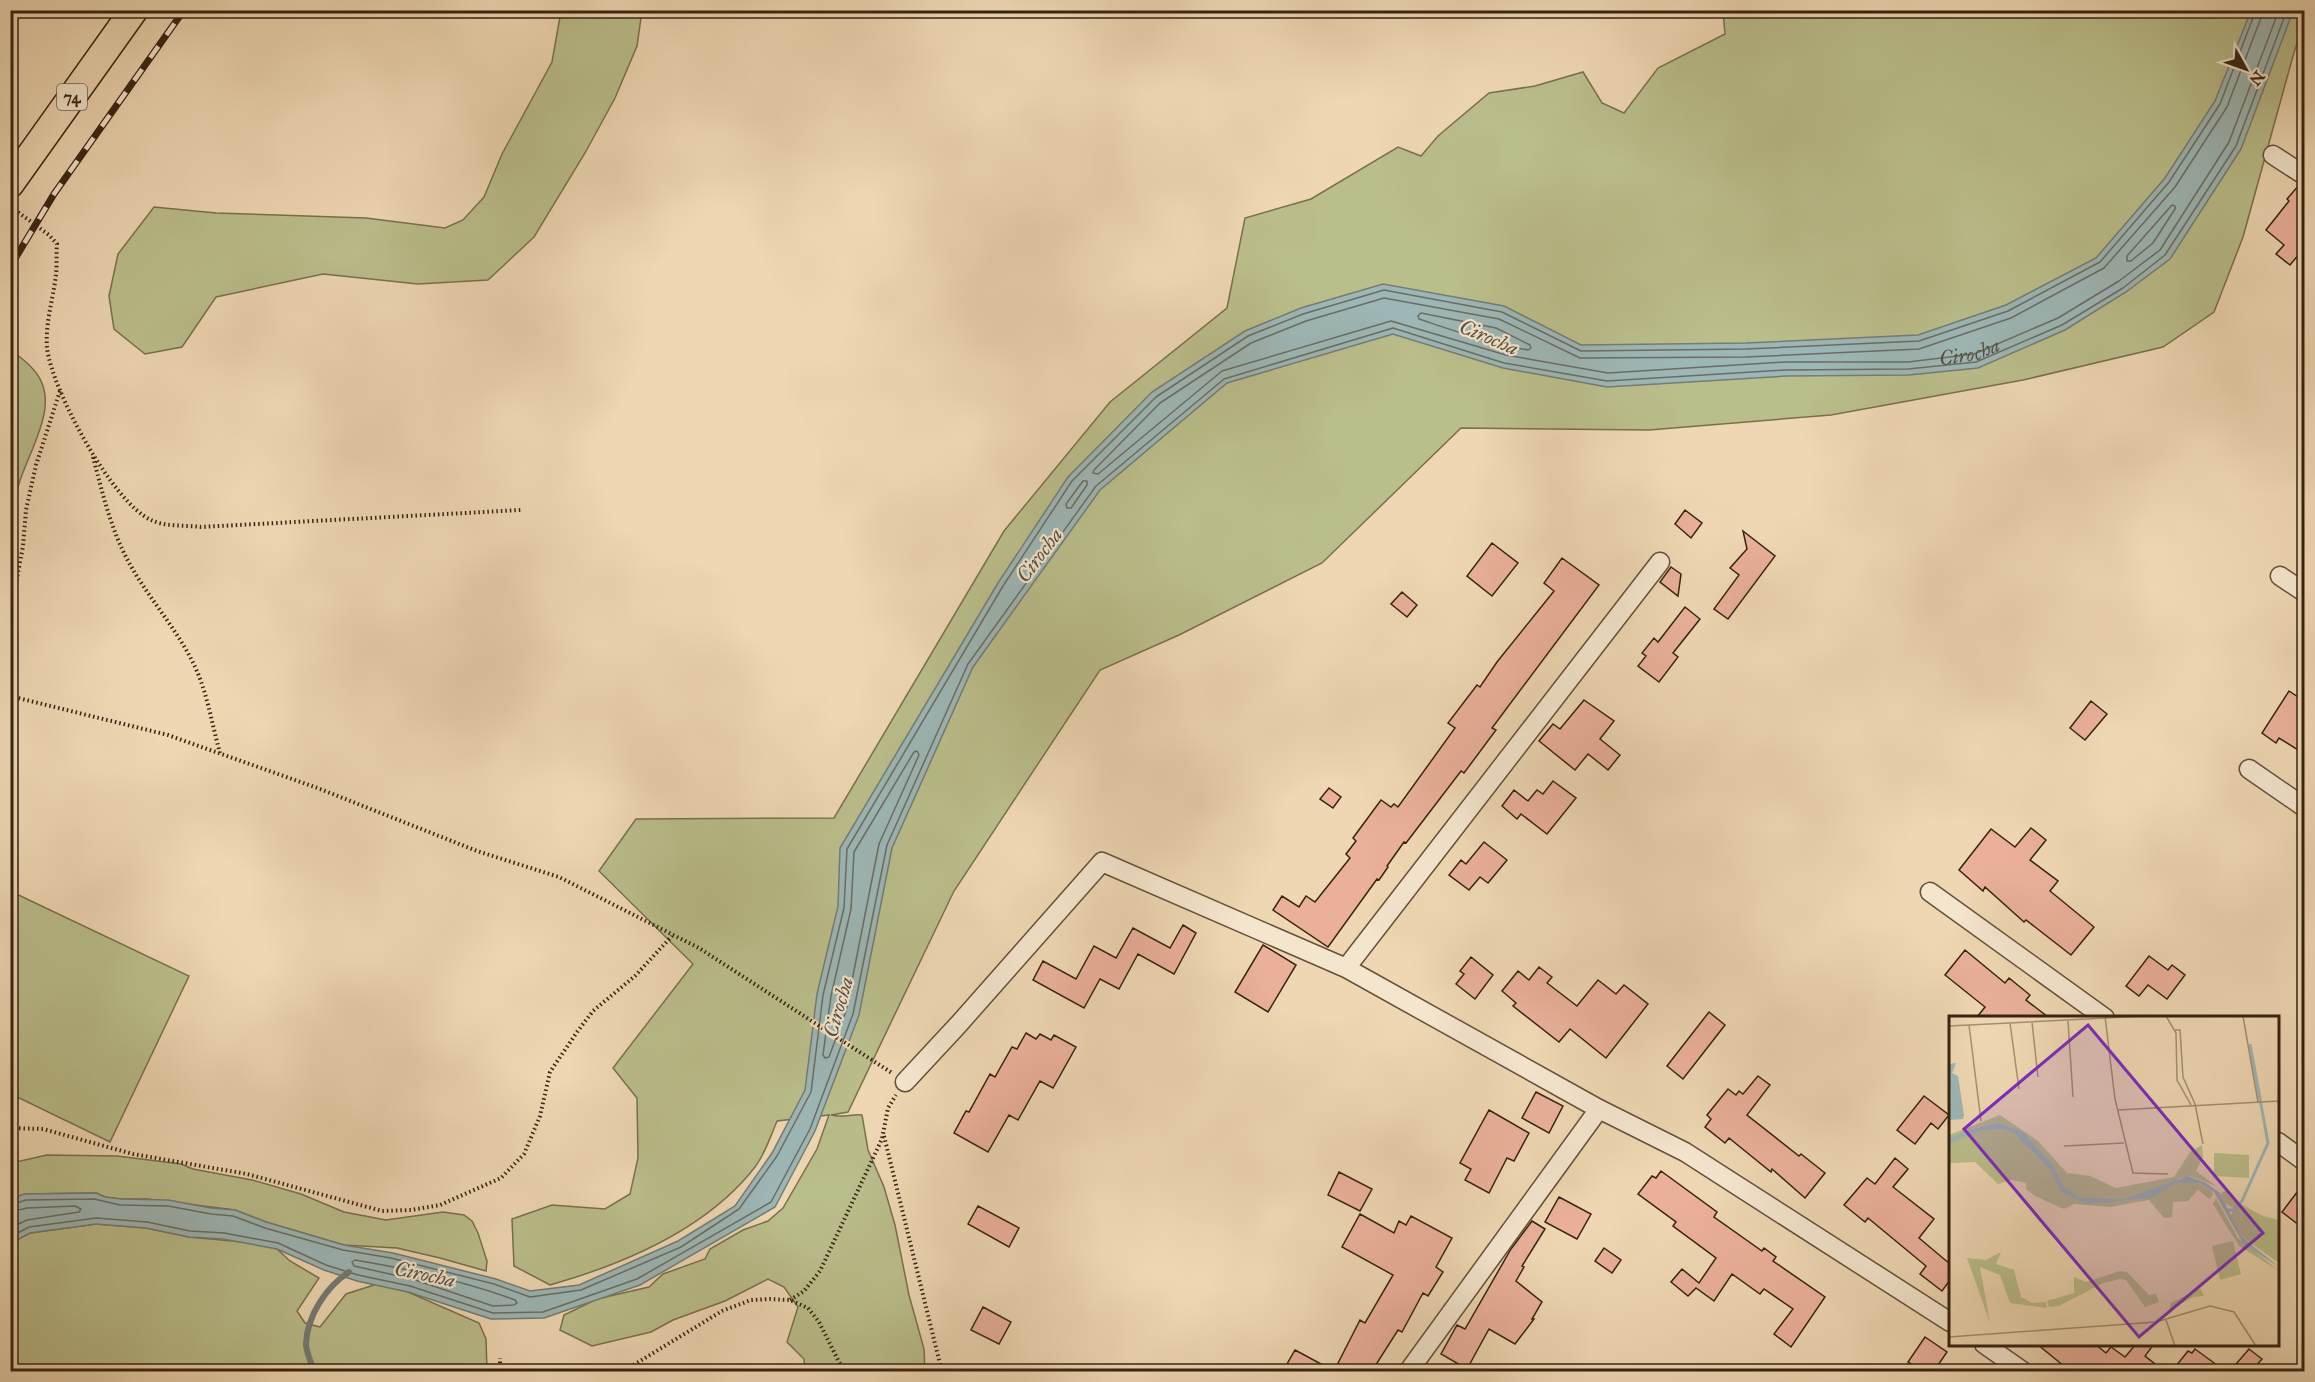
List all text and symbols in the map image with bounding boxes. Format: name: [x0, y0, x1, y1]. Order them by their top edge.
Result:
north arrow: [2216, 39, 2276, 99]
text: N: [2245, 67, 2269, 90]
road number: 74: [57, 84, 87, 110]
water label: Cirocha: [1456, 314, 1522, 360]
water label: Cirocha: [1938, 332, 2003, 370]
water label: Cirocha: [1011, 523, 1067, 587]
water label: Cirocha: [818, 974, 858, 1040]
inset map: [1949, 1016, 2279, 1346]
water label: Cirocha: [392, 1256, 458, 1292]

